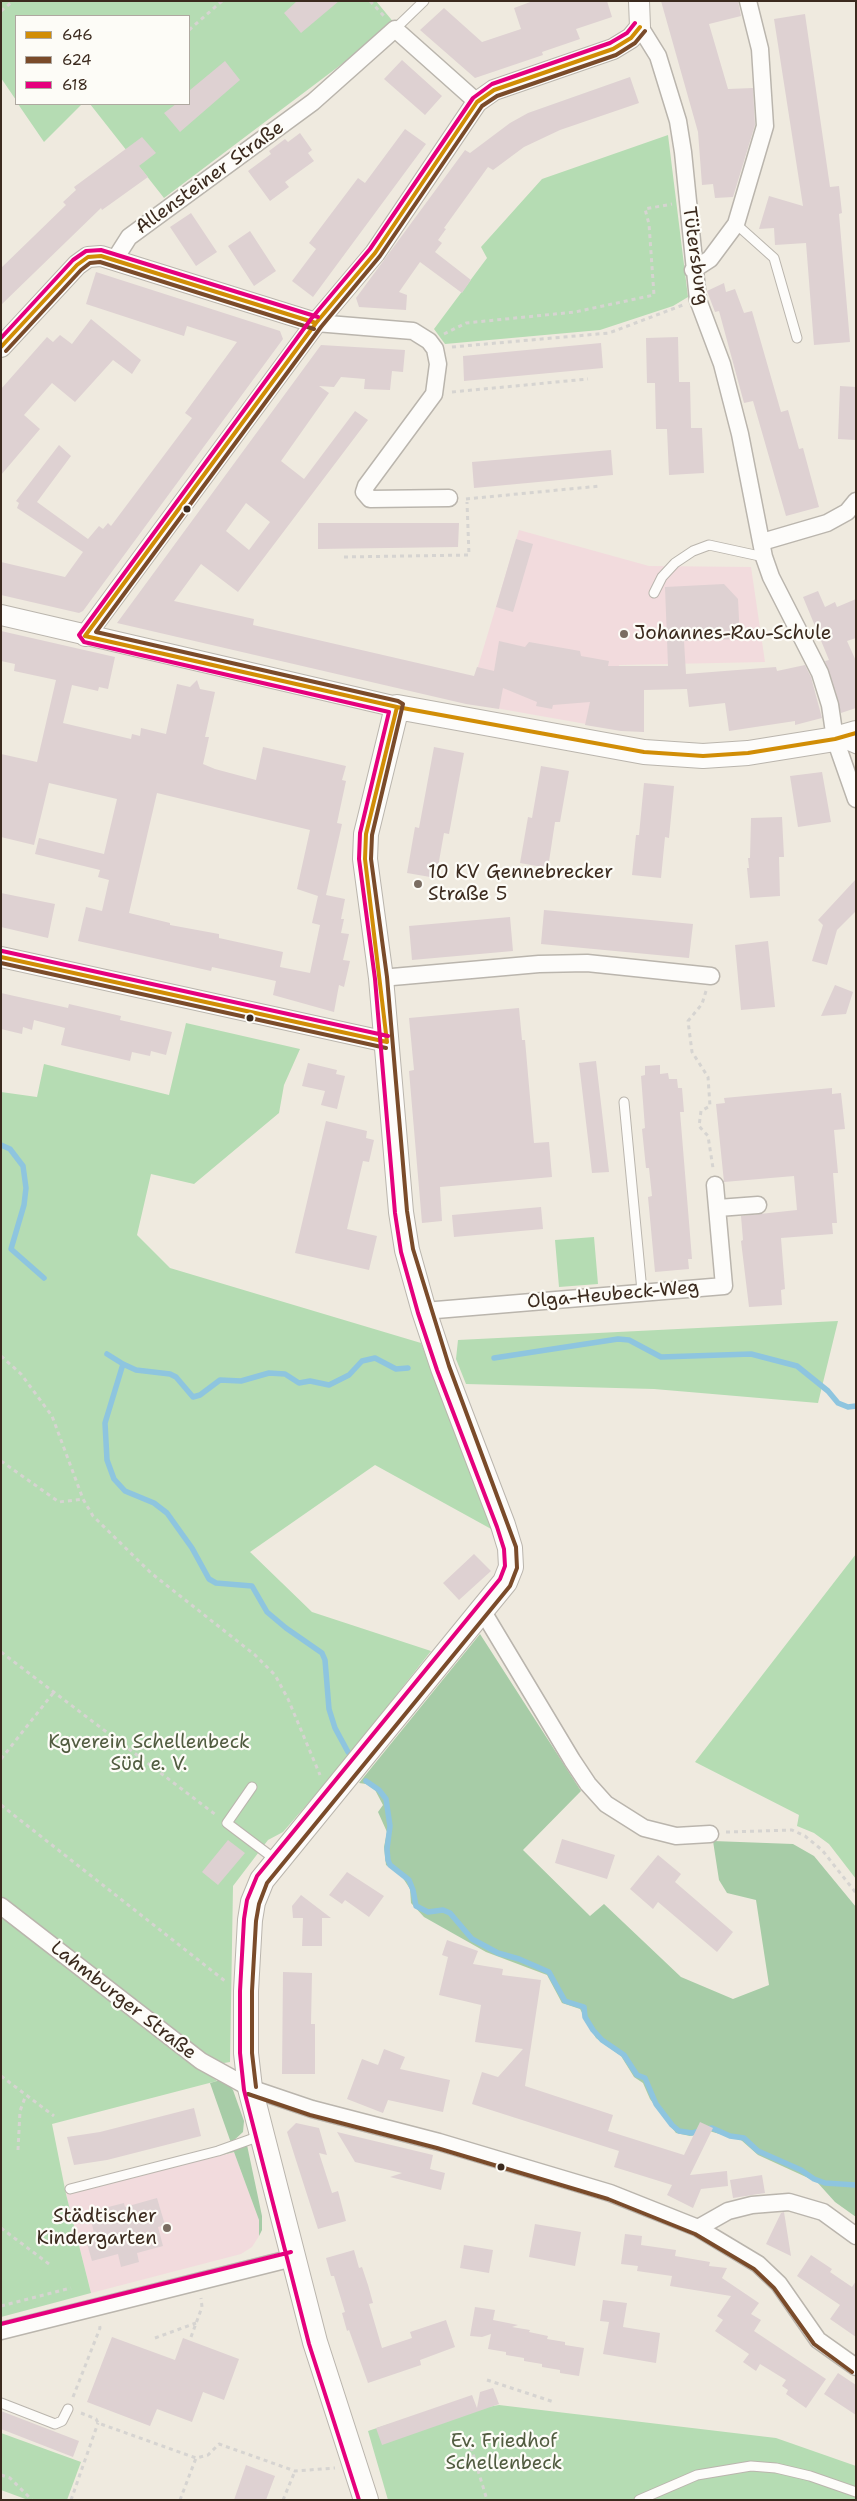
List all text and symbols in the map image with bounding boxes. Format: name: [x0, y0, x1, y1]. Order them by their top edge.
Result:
legend: [15, 15, 190, 105]
text: 646: [62, 25, 93, 45]
text: 624: [62, 50, 92, 70]
text: 618: [62, 75, 88, 95]
street label: Allensteiner Straße: [131, 116, 289, 240]
street label: Tütersburg: [677, 205, 713, 307]
unlabelled marker: [182, 504, 192, 514]
place label: Johannes-Rau-Schule: [634, 623, 831, 645]
marker: Johannes-Rau-Schule: [618, 628, 630, 640]
place label: 10 KV Gennebrecker Straße 5: [428, 862, 613, 906]
marker: 10 KV Gennebrecker Straße 5: [412, 878, 424, 890]
unlabelled marker: [245, 1013, 255, 1023]
street label: Olga-Heubeck-Weg: [526, 1276, 700, 1314]
park label: Kgverein Schellenbeck Süd e. V.: [48, 1732, 250, 1776]
street label: Lahmburger Straße: [45, 1937, 201, 2065]
unlabelled marker: [496, 2162, 506, 2172]
place label: Städtischer Kindergarten: [36, 2206, 157, 2250]
marker: Städtischer Kindergarten: [161, 2222, 173, 2234]
park label: Ev. Friedhof Schellenbeck: [445, 2431, 563, 2475]

